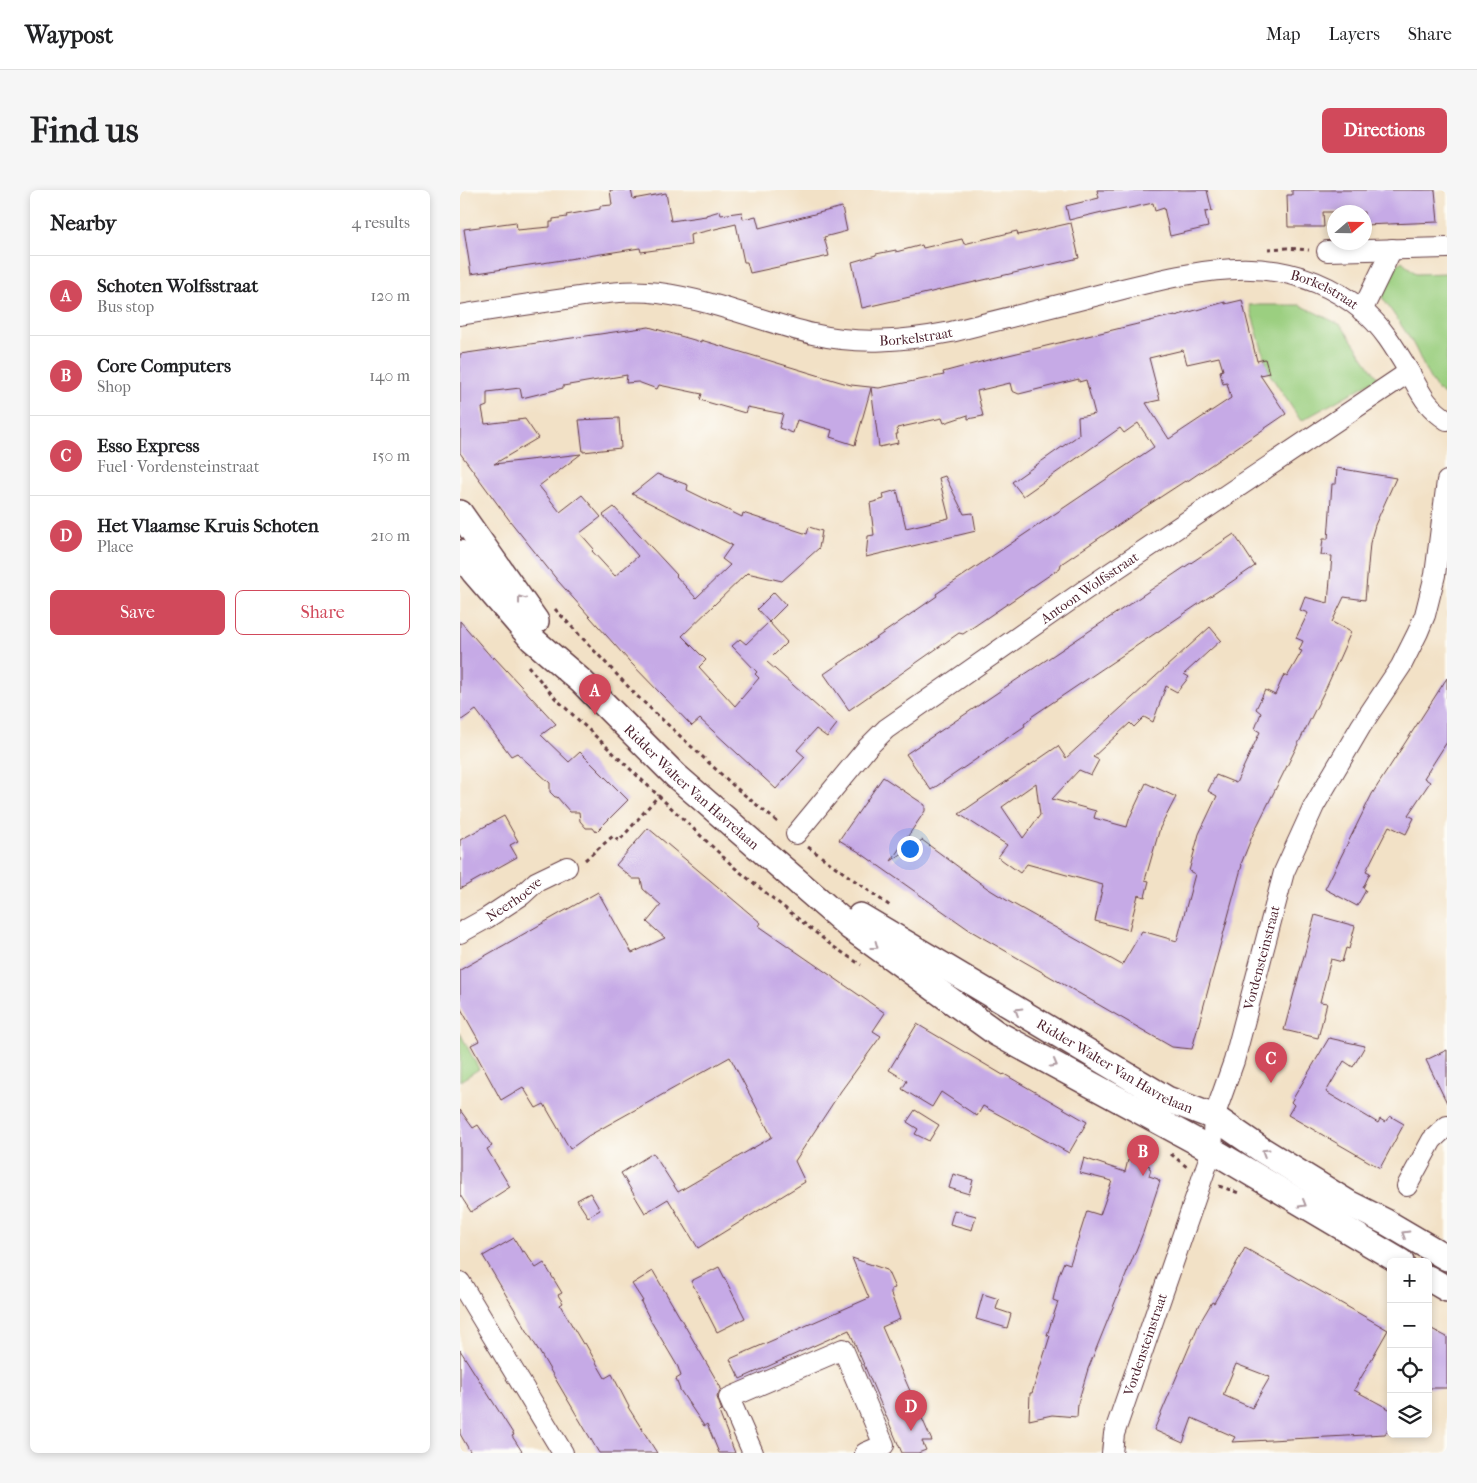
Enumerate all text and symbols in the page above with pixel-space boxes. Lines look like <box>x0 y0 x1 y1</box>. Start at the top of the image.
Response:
text: Waypost <box>25 21 113 49</box>
text: Map <box>1266 24 1300 45</box>
text: Layers <box>1328 24 1380 45</box>
text: Share <box>1408 24 1452 45</box>
button: Directions <box>1322 108 1447 153</box>
text: Find us <box>30 110 139 151</box>
north arrow <box>1327 205 1372 250</box>
text: Nearby <box>50 211 116 235</box>
text: 4 results <box>352 213 410 232</box>
street label: Borkelstraat <box>1289 266 1362 313</box>
text: Schoten Wolfsstraat <box>97 275 258 297</box>
text: A <box>61 286 71 305</box>
text: 120 m <box>371 286 410 305</box>
text: Bus stop <box>97 297 154 316</box>
street label: Borkelstraat <box>879 324 954 350</box>
text: Core Computers <box>97 355 231 377</box>
text: B <box>61 366 71 385</box>
text: 140 m <box>369 366 410 385</box>
text: Shop <box>97 377 131 396</box>
text: Esso Express <box>97 435 199 457</box>
text: C <box>61 446 71 465</box>
text: 150 m <box>372 446 410 465</box>
text: Fuel · Vordensteinstraat <box>97 457 259 476</box>
text: Het Vlaamse Kruis Schoten <box>97 515 319 537</box>
text: D <box>60 526 72 545</box>
text: 210 m <box>371 526 410 545</box>
text: Place <box>97 537 133 556</box>
street label: Antoon Wolfsstraat <box>1036 549 1142 628</box>
button: Save <box>50 590 225 635</box>
button: Share <box>235 590 410 635</box>
one-way arrow <box>518 596 526 605</box>
pin: A <box>579 674 611 715</box>
street label: Ridder Walter Van Havrelaan <box>620 721 762 853</box>
your location <box>897 836 923 862</box>
street label: Neerhoeve <box>483 873 544 925</box>
street label: Vordensteinstraat <box>1240 904 1284 1013</box>
one-way arrow <box>870 939 879 949</box>
one-way arrow <box>1014 1007 1023 1017</box>
street label: Ridder Walter Van Havrelaan <box>1033 1015 1195 1117</box>
pin: C <box>1255 1042 1287 1083</box>
one-way arrow <box>1049 1058 1058 1068</box>
pin: B <box>1127 1135 1159 1176</box>
one-way arrow <box>1261 1149 1270 1158</box>
one-way arrow <box>1297 1197 1306 1207</box>
one-way arrow <box>1402 1230 1411 1240</box>
map controls <box>1387 1258 1432 1438</box>
button: + <box>1387 1258 1432 1303</box>
street label: Vordensteinstraat <box>1120 1291 1171 1399</box>
button: − <box>1387 1303 1432 1348</box>
button: locate <box>1387 1348 1432 1393</box>
pin: D <box>895 1390 927 1431</box>
button: layers <box>1387 1393 1432 1438</box>

